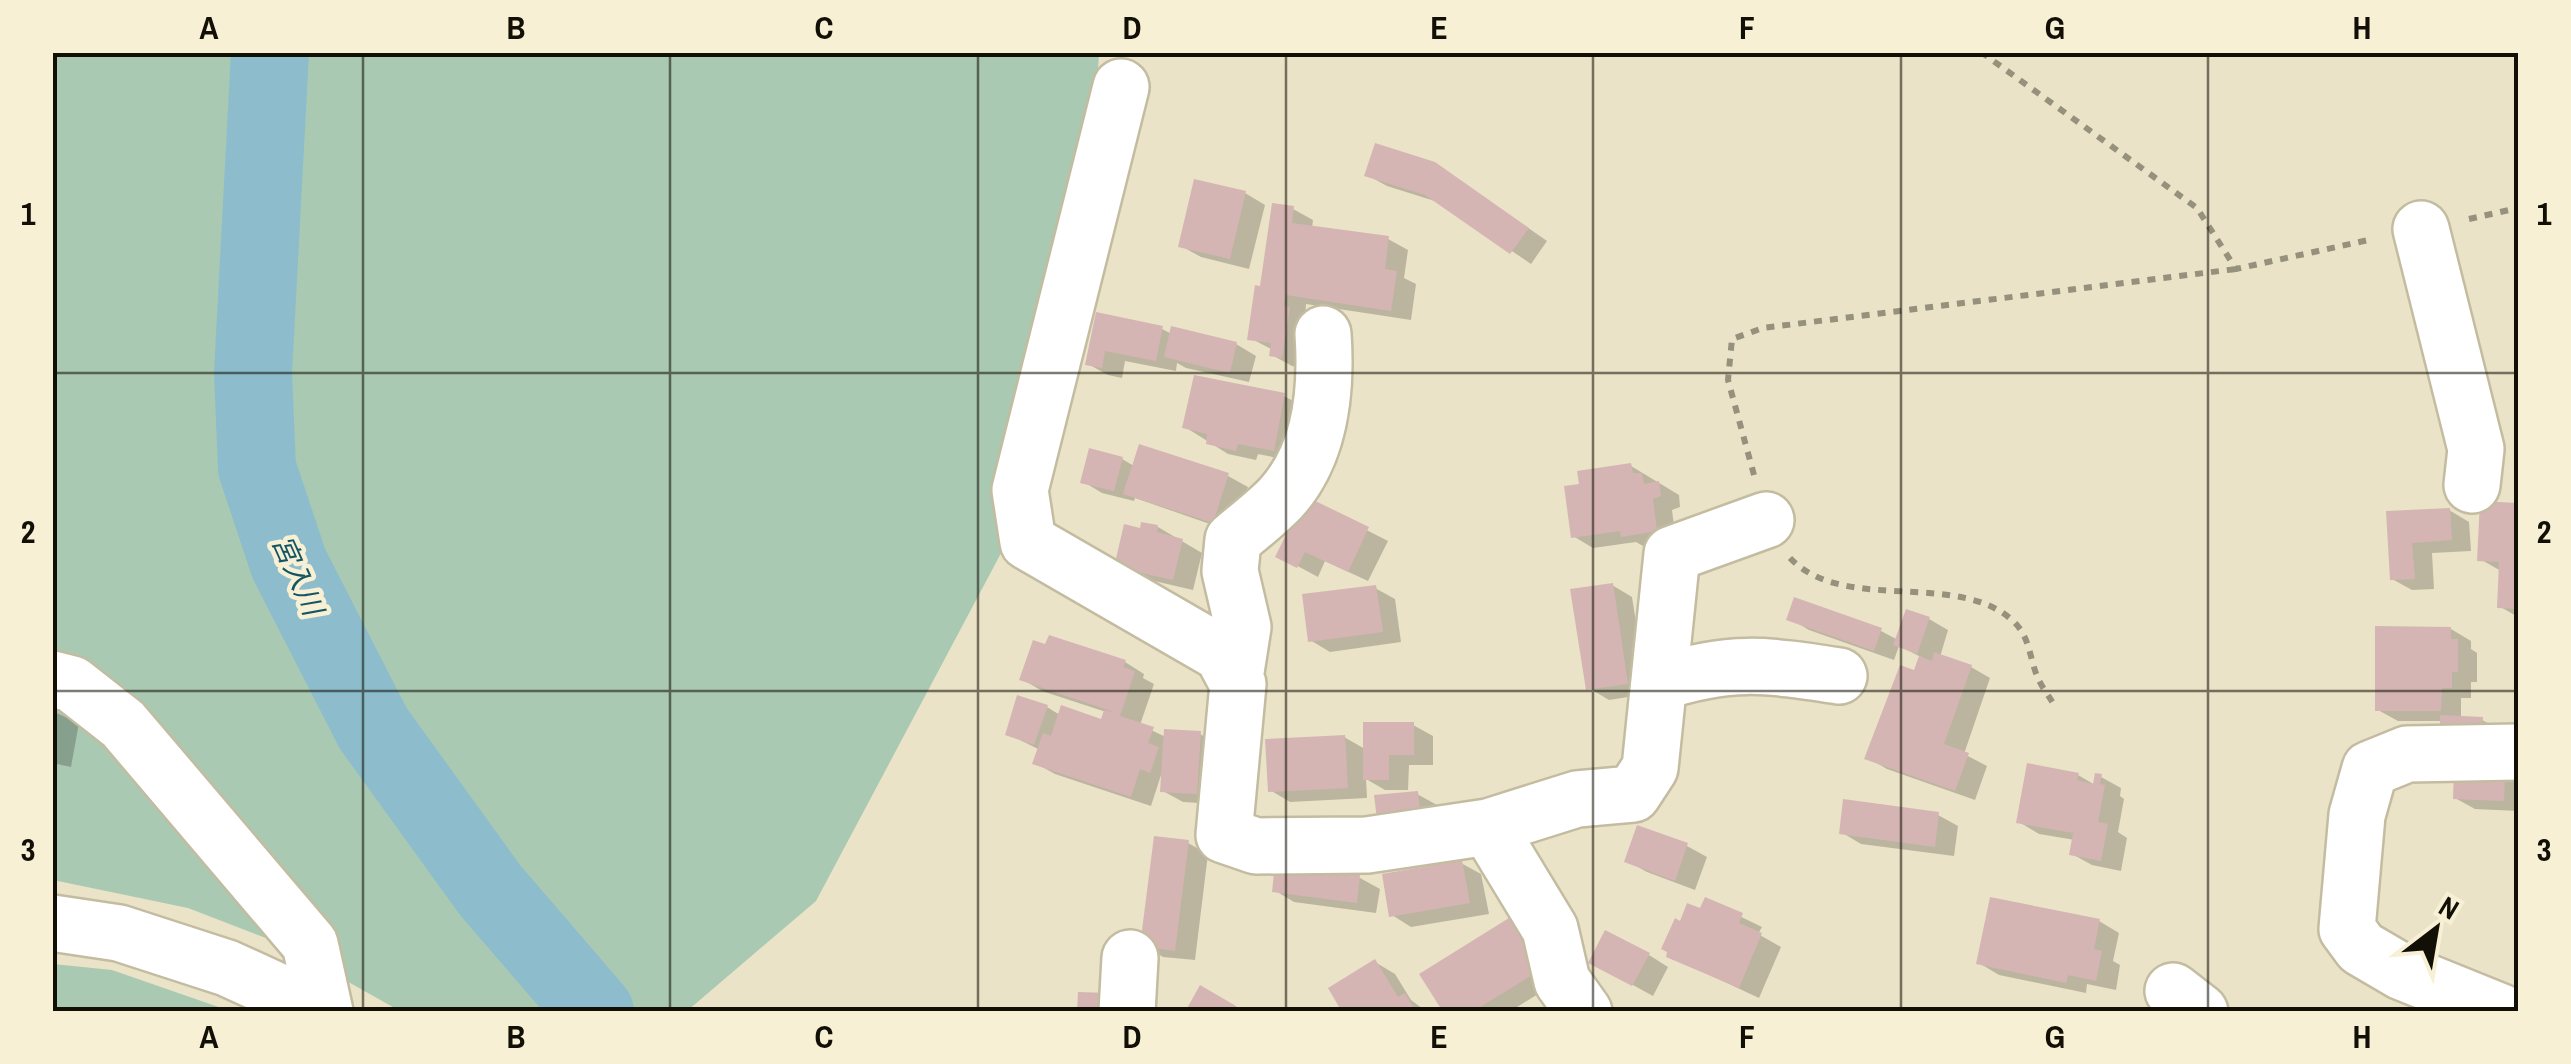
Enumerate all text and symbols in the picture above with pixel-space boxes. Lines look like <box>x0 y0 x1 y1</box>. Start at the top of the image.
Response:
text: A <box>200 6 219 49</box>
text: B <box>507 6 525 49</box>
text: C <box>815 6 833 49</box>
text: D <box>1123 6 1141 49</box>
text: E <box>1430 6 1448 49</box>
text: F <box>1739 6 1755 49</box>
text: G <box>2045 6 2065 49</box>
text: H <box>2353 6 2371 49</box>
text: 1 <box>21 192 36 235</box>
text: 1 <box>2537 192 2552 235</box>
text: 2 <box>21 510 35 553</box>
text: 2 <box>2537 510 2551 553</box>
water label: 宮入川 <box>264 529 334 624</box>
text: 3 <box>21 828 35 871</box>
text: 3 <box>2537 828 2551 871</box>
north arrow <box>2386 879 2486 979</box>
text: N <box>2432 887 2466 928</box>
text: A <box>200 1015 219 1058</box>
text: B <box>507 1015 525 1058</box>
text: C <box>815 1015 833 1058</box>
text: D <box>1123 1015 1141 1058</box>
text: E <box>1430 1015 1448 1058</box>
text: F <box>1739 1015 1755 1058</box>
text: G <box>2045 1015 2065 1058</box>
text: H <box>2353 1015 2371 1058</box>

